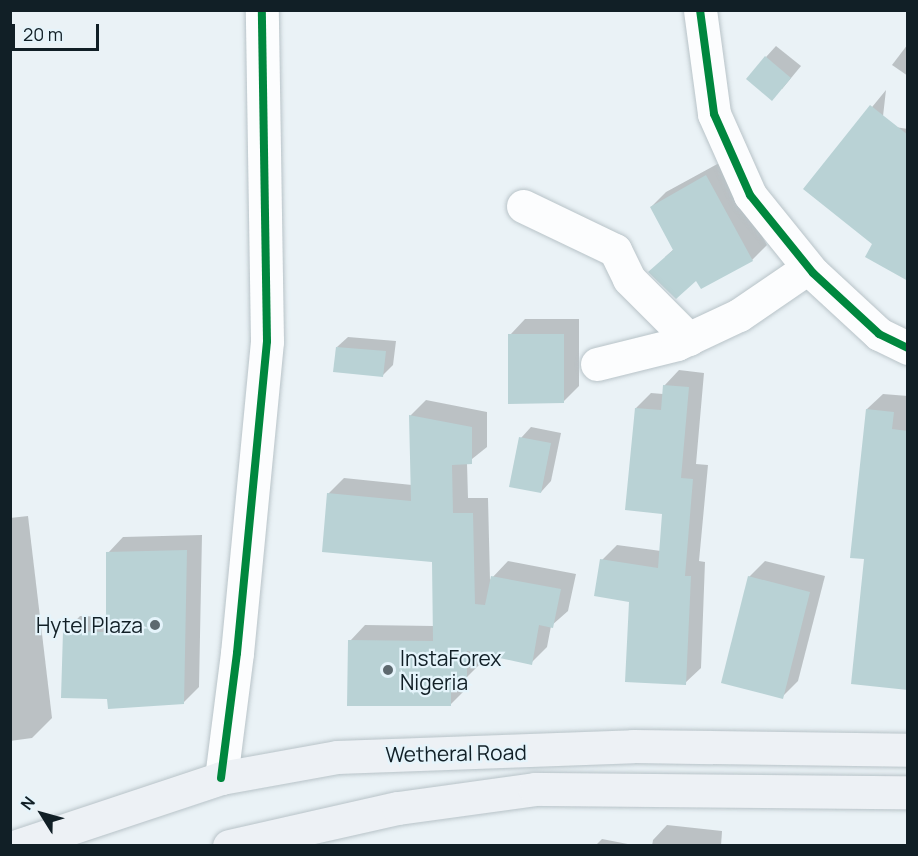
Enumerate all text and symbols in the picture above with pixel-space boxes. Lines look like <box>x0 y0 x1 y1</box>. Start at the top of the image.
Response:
scale bar <box>15 12 102 50</box>
text: 20 m <box>23 22 63 46</box>
place label: Hytel Plaza <box>36 612 143 638</box>
marker: Hytel Plaza <box>148 618 162 632</box>
place label: InstaForex Nigeria <box>400 645 501 695</box>
marker: InstaForex Nigeria <box>381 663 395 677</box>
street label: Wetheral Road <box>385 739 527 767</box>
north arrow <box>12 784 72 844</box>
text: N <box>15 792 40 814</box>

